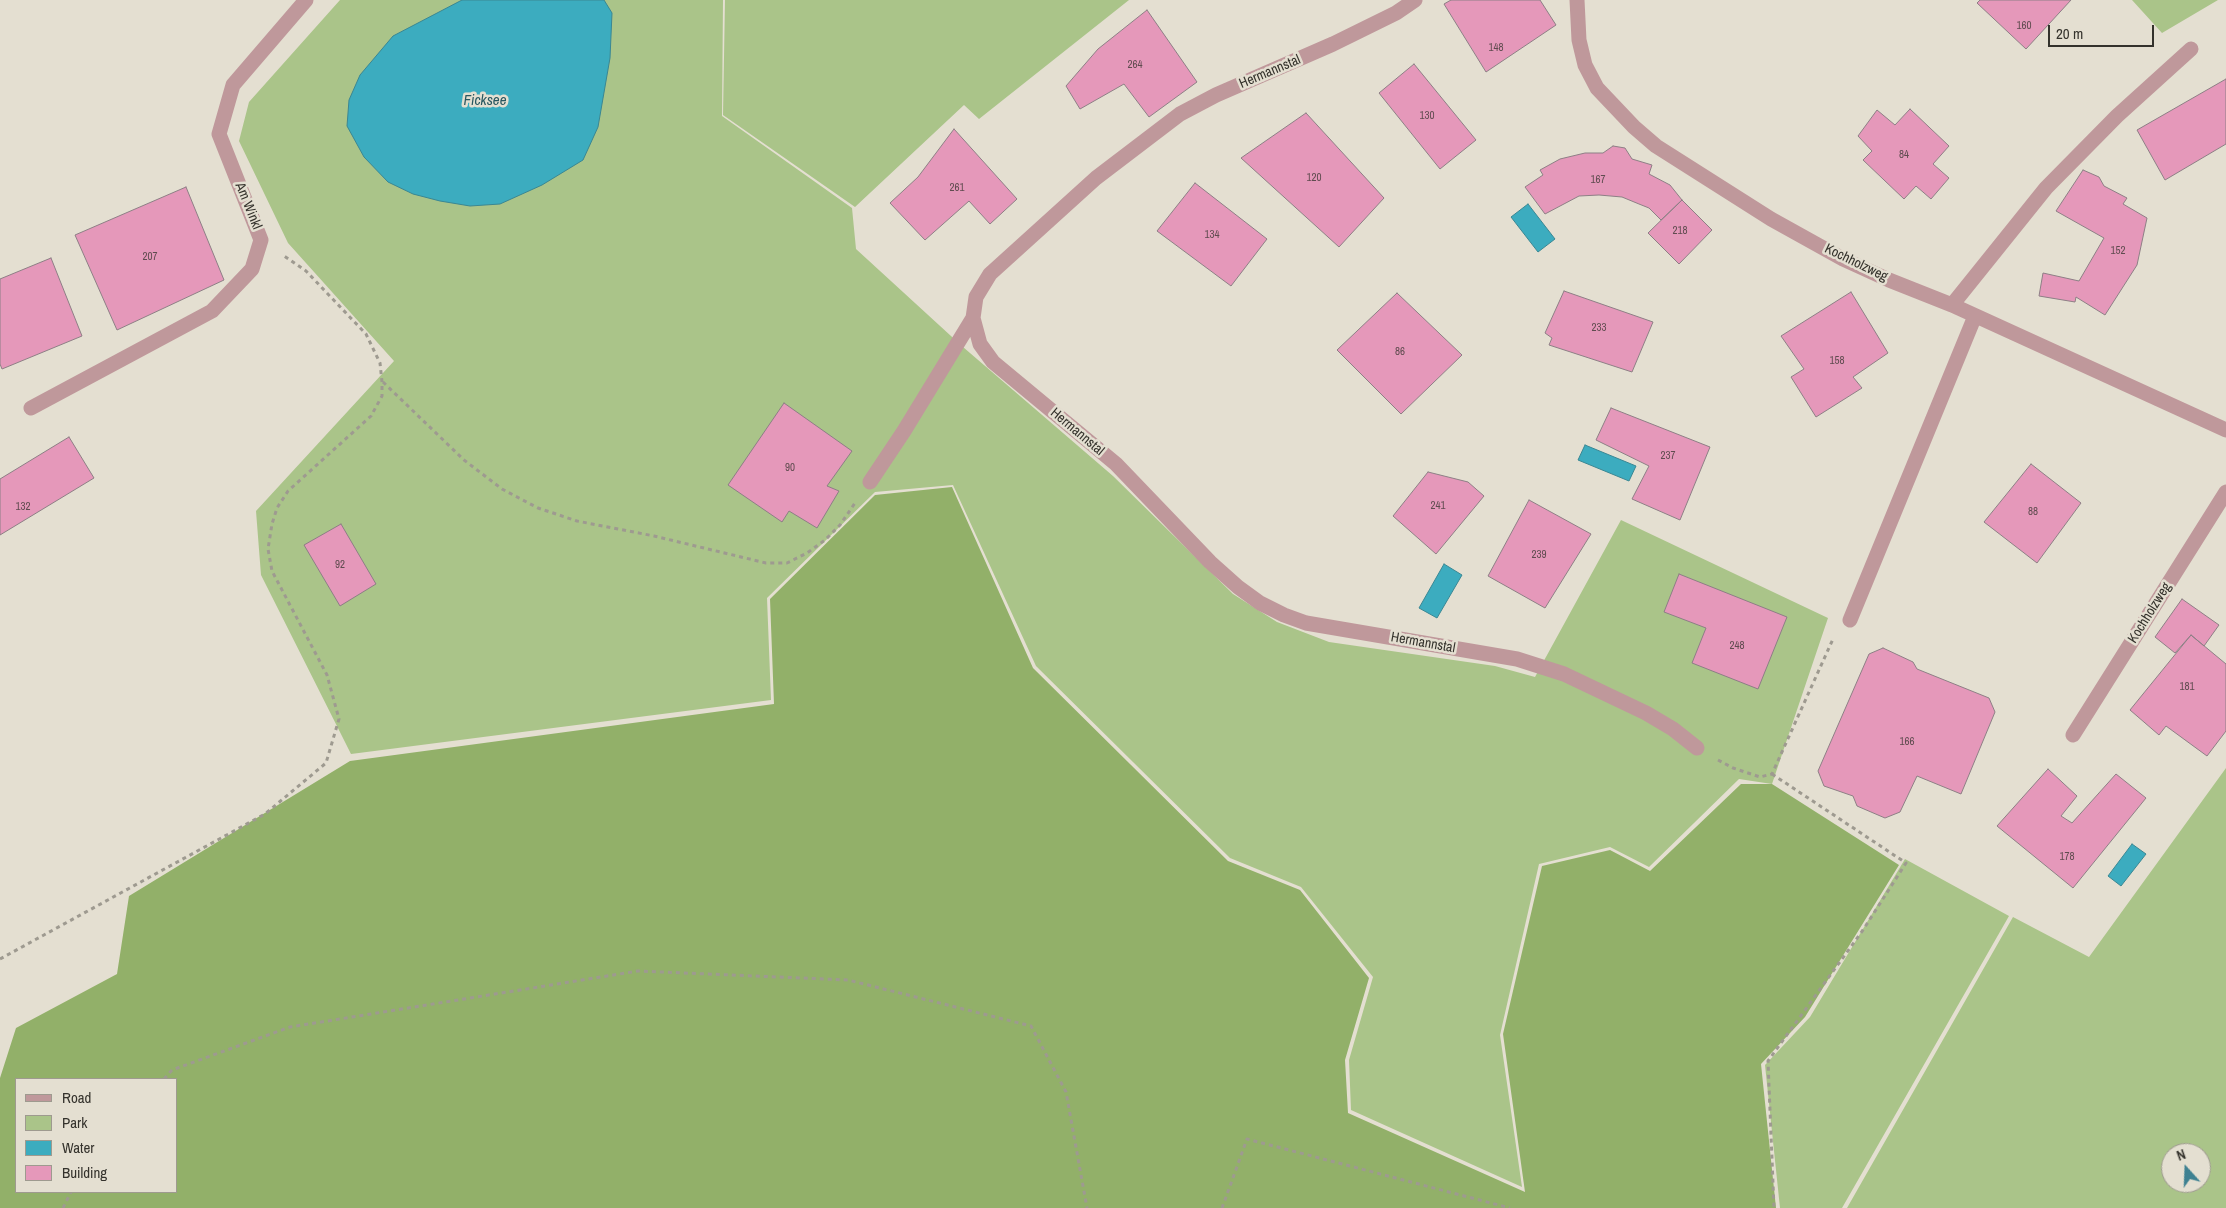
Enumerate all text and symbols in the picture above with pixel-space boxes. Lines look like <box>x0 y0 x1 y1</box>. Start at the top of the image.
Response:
scale bar <box>2051 15 2157 47</box>
house number: 160 <box>2016 19 2032 33</box>
text: 20 m <box>2056 23 2083 44</box>
house number: 148 <box>1488 41 1504 55</box>
street label: Hermannstal <box>1237 52 1303 92</box>
house number: 264 <box>1127 58 1143 72</box>
water label: Ficksee <box>463 92 507 110</box>
house number: 130 <box>1419 109 1435 123</box>
house number: 84 <box>1899 148 1909 162</box>
house number: 120 <box>1306 171 1322 185</box>
house number: 167 <box>1590 173 1606 187</box>
street label: Am Winkl <box>231 180 265 232</box>
house number: 261 <box>949 181 965 195</box>
house number: 218 <box>1672 224 1688 238</box>
house number: 134 <box>1204 228 1220 242</box>
street label: Kochholzweg <box>1822 240 1890 286</box>
house number: 152 <box>2110 244 2126 258</box>
house number: 207 <box>142 250 158 264</box>
house number: 233 <box>1591 321 1607 335</box>
house number: 86 <box>1395 345 1405 359</box>
house number: 158 <box>1829 354 1845 368</box>
street label: Hermannstal <box>1047 405 1107 459</box>
house number: 237 <box>1660 449 1676 463</box>
house number: 90 <box>785 461 795 475</box>
house number: 241 <box>1430 499 1446 513</box>
house number: 132 <box>15 500 31 514</box>
house number: 88 <box>2028 505 2038 519</box>
house number: 239 <box>1531 548 1547 562</box>
house number: 92 <box>335 558 345 572</box>
street label: Kochholzweg <box>2125 580 2175 646</box>
street label: Hermannstal <box>1389 629 1457 657</box>
house number: 248 <box>1729 639 1745 653</box>
house number: 181 <box>2179 680 2195 694</box>
house number: 166 <box>1899 735 1915 749</box>
house number: 178 <box>2059 850 2075 864</box>
legend <box>15 1078 178 1193</box>
text: Road <box>62 1087 91 1108</box>
text: Park <box>62 1112 87 1133</box>
text: Water <box>62 1137 94 1158</box>
north arrow <box>2161 1143 2211 1193</box>
text: N <box>2174 1145 2188 1165</box>
text: Building <box>62 1162 107 1183</box>

